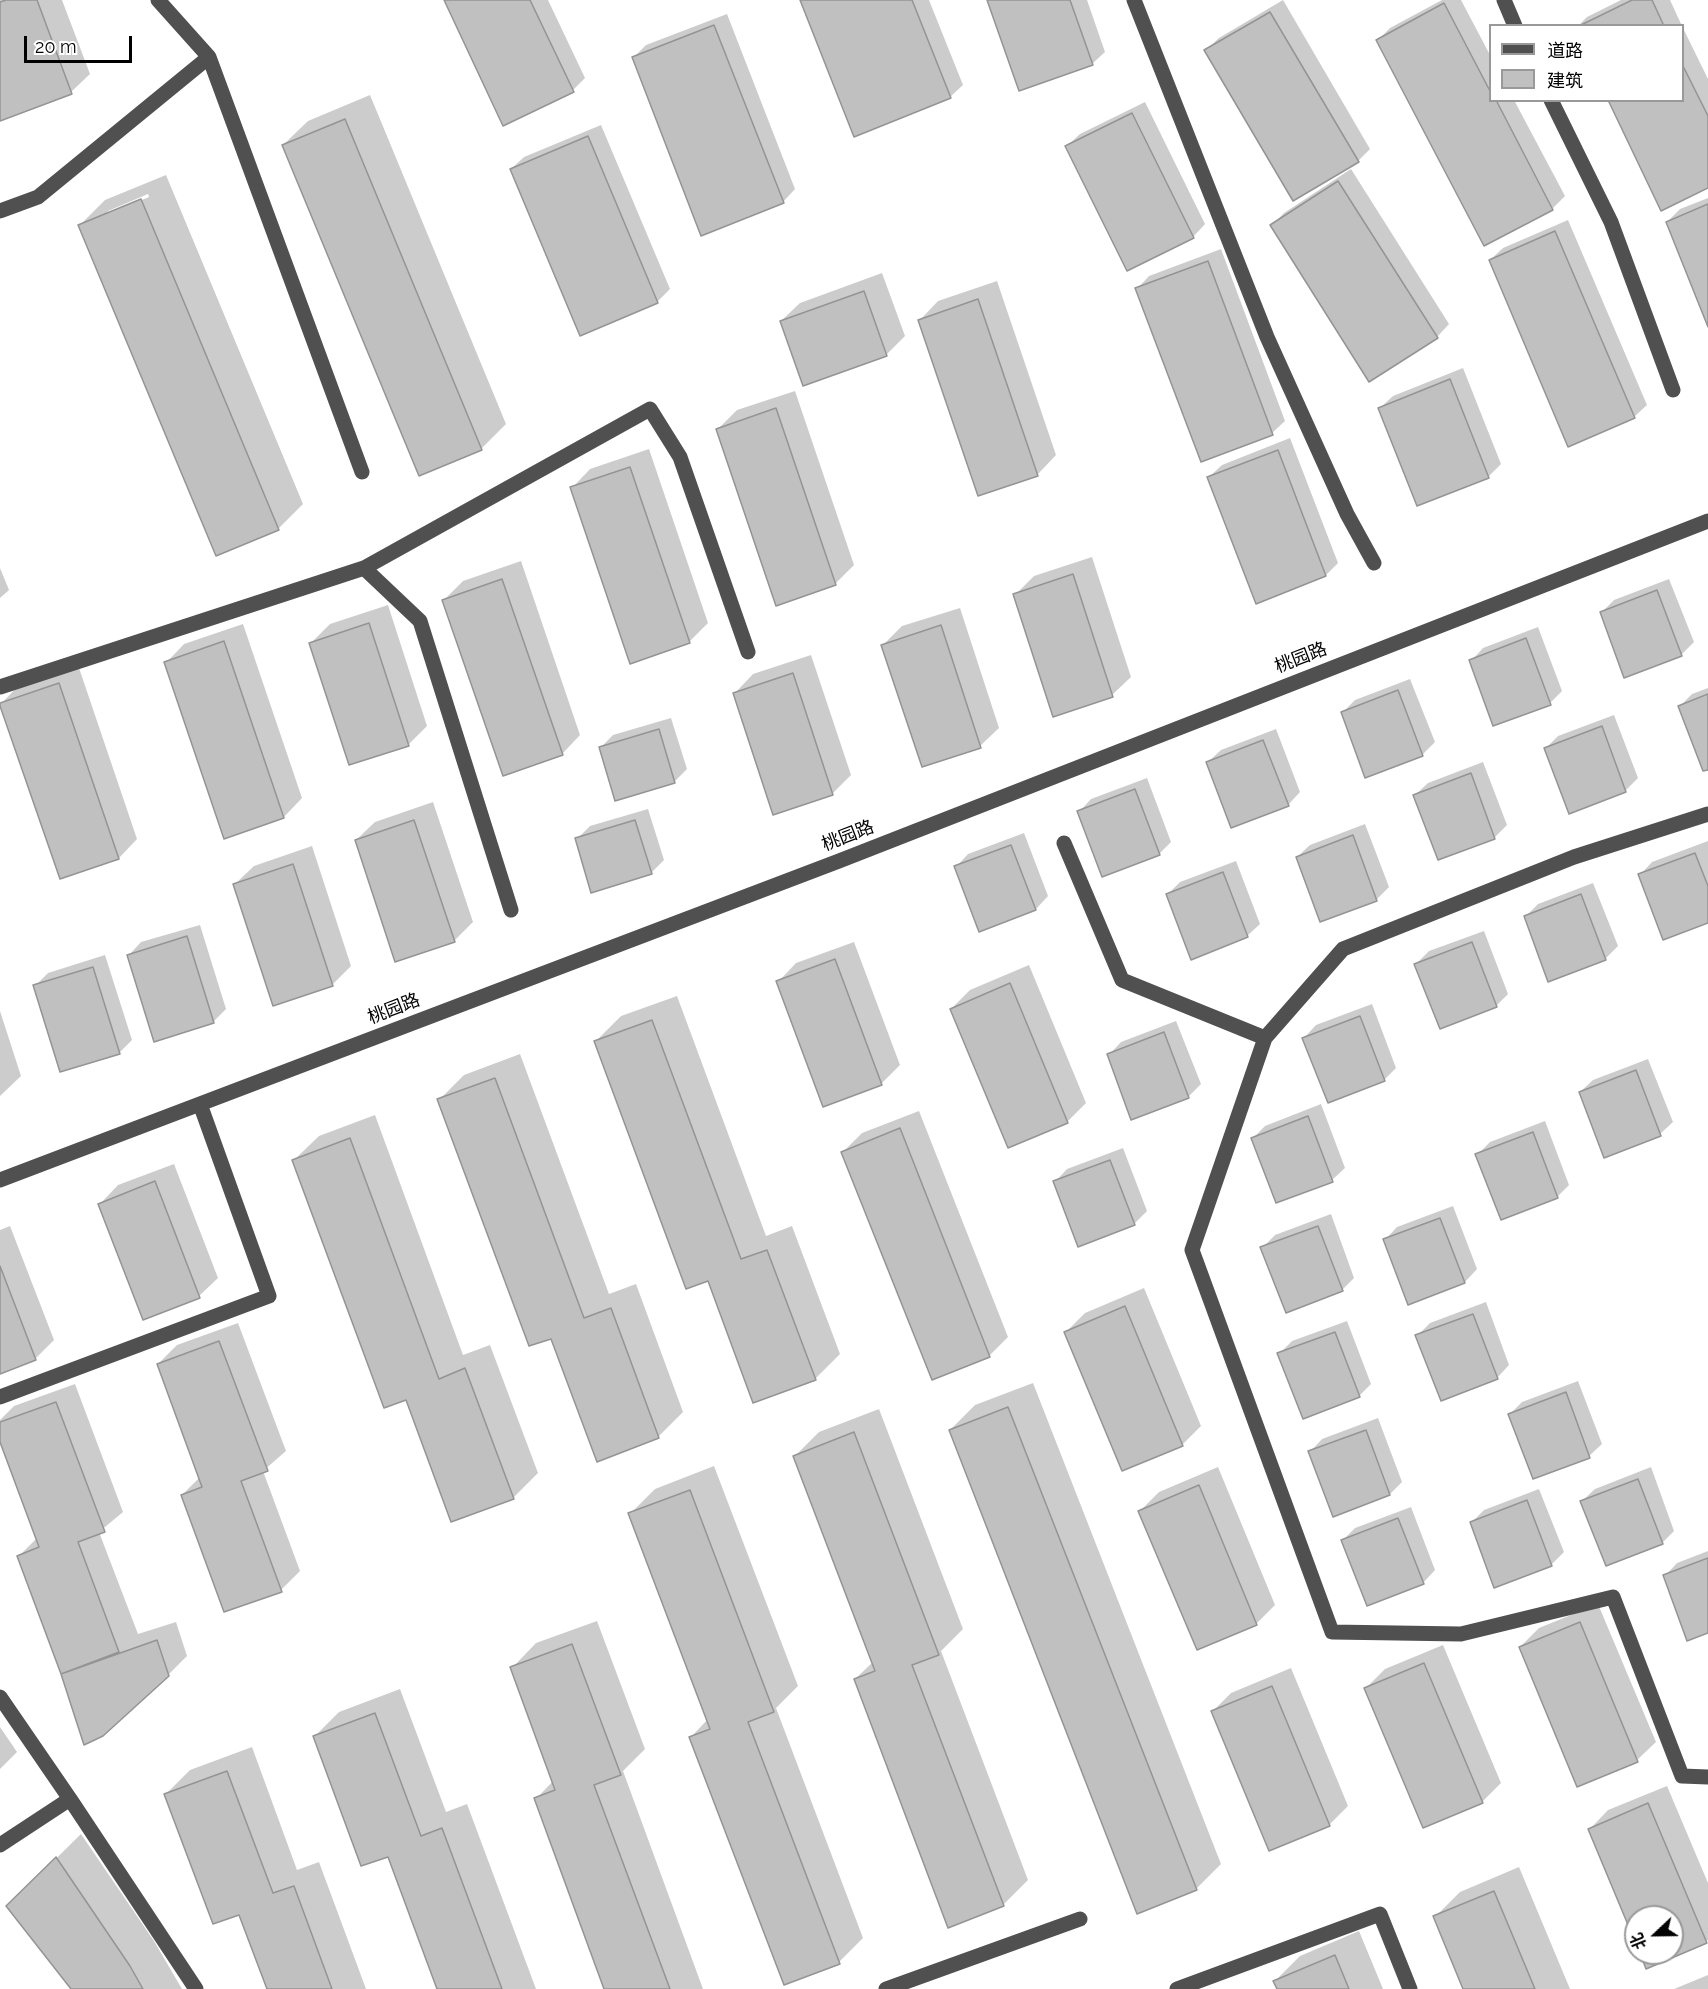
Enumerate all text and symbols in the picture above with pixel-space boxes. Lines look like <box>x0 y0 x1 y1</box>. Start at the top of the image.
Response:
scale bar <box>27 24 135 62</box>
legend <box>1489 24 1684 102</box>
text: 20 m <box>35 36 77 57</box>
text: 道路 <box>1547 40 1583 61</box>
text: 建筑 <box>1547 70 1583 91</box>
street label: 桃园路 <box>1272 638 1330 678</box>
street label: 桃园路 <box>819 816 877 856</box>
street label: 桃园路 <box>365 989 423 1029</box>
north arrow <box>1624 1905 1684 1965</box>
text: 北 <box>1627 1930 1651 1952</box>

